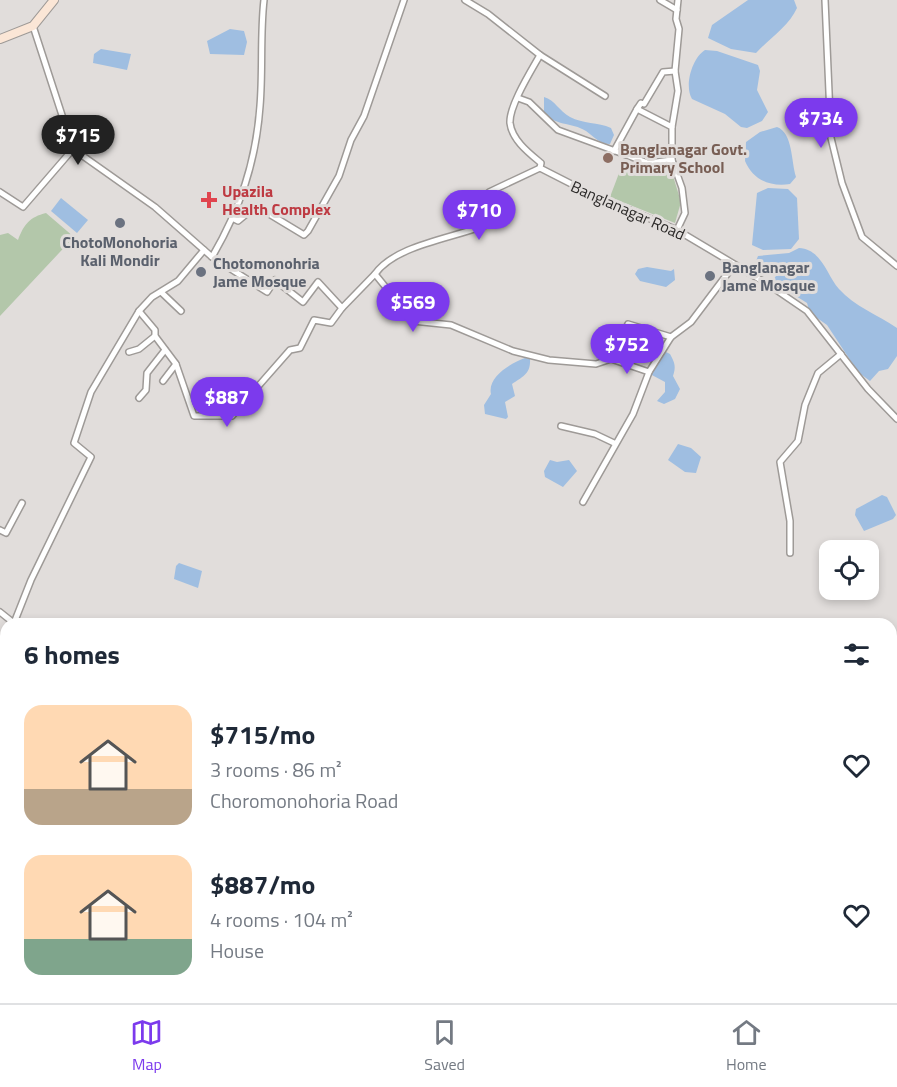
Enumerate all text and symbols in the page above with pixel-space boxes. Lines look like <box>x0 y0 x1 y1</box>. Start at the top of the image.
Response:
pin: $734 <box>785 98 857 149</box>
text: $734 <box>799 102 843 133</box>
pin: $715 <box>42 115 114 166</box>
text: $715 <box>56 119 100 150</box>
place label: Banglanagar Govt. Primary School <box>620 137 747 179</box>
marker: Banglanagar Govt. Primary School <box>601 151 615 165</box>
street label: Banglanagar Road <box>567 174 689 246</box>
place label: Upazila Health Complex <box>222 179 331 221</box>
pin: $710 <box>443 190 515 241</box>
marker: Upazila Health Complex <box>200 191 218 209</box>
text: $710 <box>457 194 501 225</box>
marker: ChotoMonohoria Kali Mondir <box>113 216 127 230</box>
place label: ChotoMonohoria Kali Mondir <box>62 230 178 272</box>
place label: Chotomonohria Jame Mosque <box>213 251 320 293</box>
place label: Banglanagar Jame Mosque <box>722 255 816 297</box>
marker: Chotomonohria Jame Mosque <box>194 265 208 279</box>
marker: Banglanagar Jame Mosque <box>703 269 717 283</box>
pin: $569 <box>377 282 449 333</box>
text: $569 <box>391 286 435 317</box>
pin: $752 <box>591 324 663 375</box>
text: $752 <box>605 328 649 359</box>
pin: $887 <box>191 377 263 428</box>
text: $887 <box>205 381 249 412</box>
map controls <box>819 540 879 600</box>
button: locate <box>819 540 879 600</box>
text: 6 homes <box>24 635 120 674</box>
icon: filters <box>840 638 873 671</box>
text: $715/mo <box>210 715 315 754</box>
icon: home <box>72 729 144 801</box>
icon: heart <box>840 749 873 782</box>
text: 3 rooms · 86 m² <box>210 754 342 785</box>
text: Choromonohoria Road <box>210 785 398 816</box>
text: $887/mo <box>210 865 315 904</box>
icon: home <box>72 879 144 951</box>
icon: heart <box>840 899 873 932</box>
text: 4 rooms · 104 m² <box>210 904 353 935</box>
text: House <box>210 935 264 966</box>
tab: Map <box>130 1016 163 1076</box>
tab: Saved <box>424 1016 465 1076</box>
tab: Home <box>726 1016 767 1076</box>

